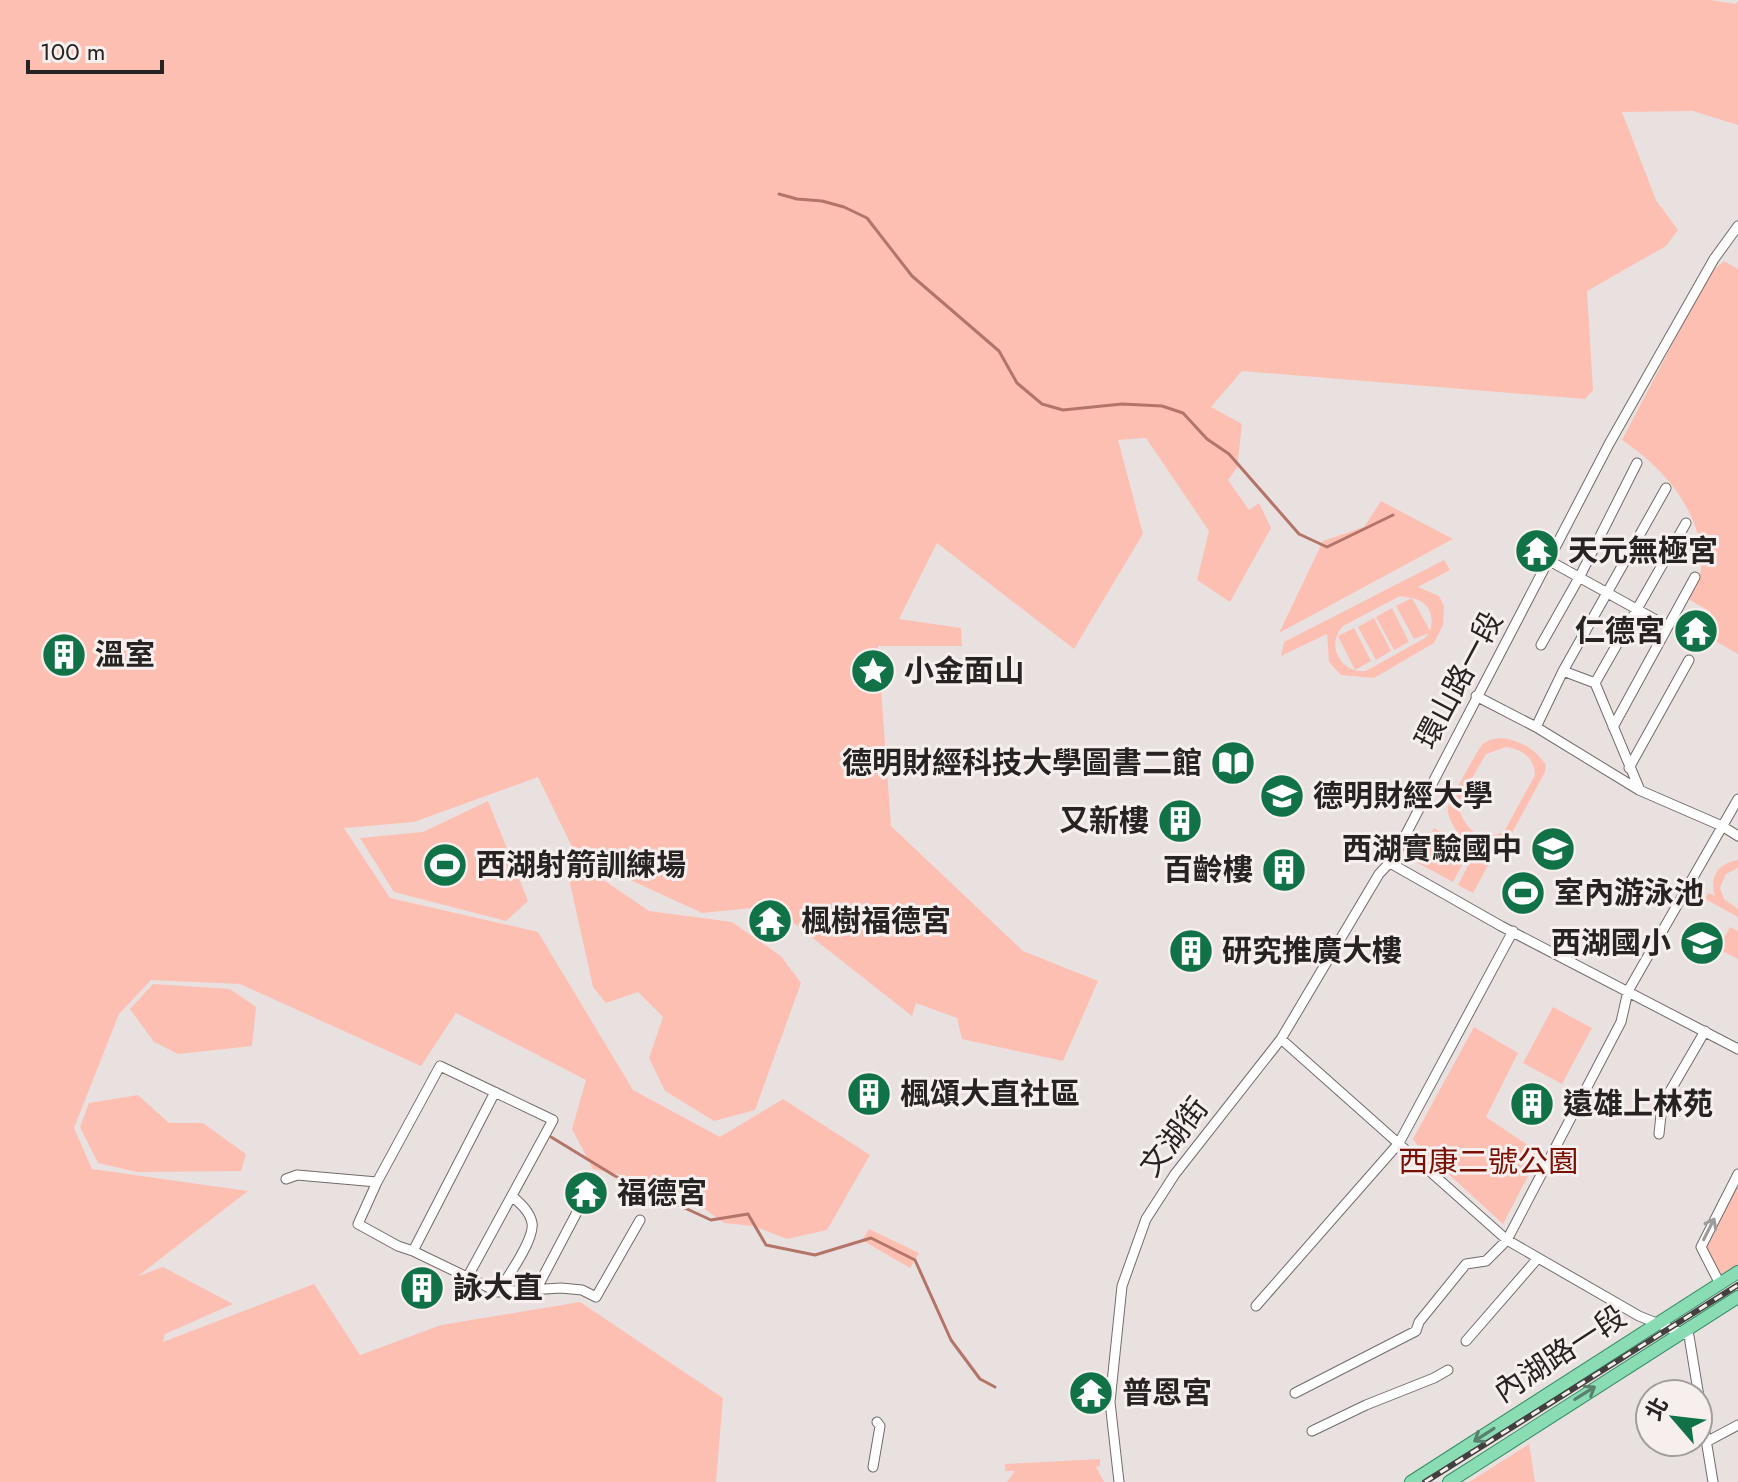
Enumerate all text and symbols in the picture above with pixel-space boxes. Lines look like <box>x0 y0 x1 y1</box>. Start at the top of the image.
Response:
scale bar <box>28 24 162 74</box>
text: 100 m <box>40 34 106 69</box>
temple icon: 天元無極宮 <box>1513 527 1561 575</box>
place label: 天元無極宮 <box>1568 529 1718 572</box>
street label: 環山路一段 <box>1404 603 1513 756</box>
temple icon: 仁德宮 <box>1672 607 1720 655</box>
place label: 仁德宮 <box>1575 609 1665 652</box>
building icon: 溫室 <box>40 631 88 679</box>
place label: 溫室 <box>95 633 155 676</box>
place icon: 小金面山 <box>849 647 897 695</box>
place label: 小金面山 <box>904 649 1024 692</box>
library icon: 德明財經科技大學圖書二館 <box>1209 739 1257 787</box>
place label: 德明財經科技大學圖書二館 <box>842 741 1202 784</box>
school or university icon: 德明財經大學 <box>1258 772 1306 820</box>
place label: 德明財經大學 <box>1313 774 1493 817</box>
building icon: 又新樓 <box>1156 797 1204 845</box>
place label: 又新樓 <box>1059 799 1149 842</box>
school or university icon: 西湖實驗國中 <box>1529 825 1577 873</box>
place label: 西湖實驗國中 <box>1342 827 1522 870</box>
sports icon: 西湖射箭訓練場 <box>421 841 469 889</box>
place label: 西湖射箭訓練場 <box>476 843 686 886</box>
building icon: 百齡樓 <box>1260 846 1308 894</box>
place label: 百齡樓 <box>1163 848 1253 891</box>
sports icon: 室內游泳池 <box>1499 869 1547 917</box>
place label: 室內游泳池 <box>1554 871 1704 914</box>
temple icon: 楓樹福德宮 <box>746 897 794 945</box>
place label: 楓樹福德宮 <box>801 899 951 942</box>
school or university icon: 西湖國小 <box>1678 919 1726 967</box>
place label: 西湖國小 <box>1551 921 1671 964</box>
building icon: 研究推廣大樓 <box>1167 927 1215 975</box>
place label: 研究推廣大樓 <box>1222 929 1402 972</box>
building icon: 楓頌大直社區 <box>845 1070 893 1118</box>
place label: 楓頌大直社區 <box>900 1072 1080 1115</box>
building icon: 遠雄上林苑 <box>1508 1080 1556 1128</box>
place label: 遠雄上林苑 <box>1563 1082 1713 1125</box>
street label: 文湖街 <box>1129 1088 1218 1185</box>
park label: 西康二號公園 <box>1398 1140 1578 1183</box>
temple icon: 福德宮 <box>562 1169 610 1217</box>
place label: 福德宮 <box>617 1171 707 1214</box>
one-way arrow <box>1702 1217 1717 1241</box>
building icon: 詠大直 <box>398 1264 446 1312</box>
place label: 詠大直 <box>453 1266 543 1309</box>
street label: 內湖路一段 <box>1485 1295 1634 1412</box>
temple icon: 普恩宮 <box>1067 1369 1115 1417</box>
place label: 普恩宮 <box>1122 1371 1212 1414</box>
north arrow <box>1634 1378 1714 1458</box>
one-way arrow <box>1573 1385 1595 1402</box>
text: 北 <box>1637 1391 1676 1426</box>
one-way arrow <box>1473 1426 1495 1443</box>

